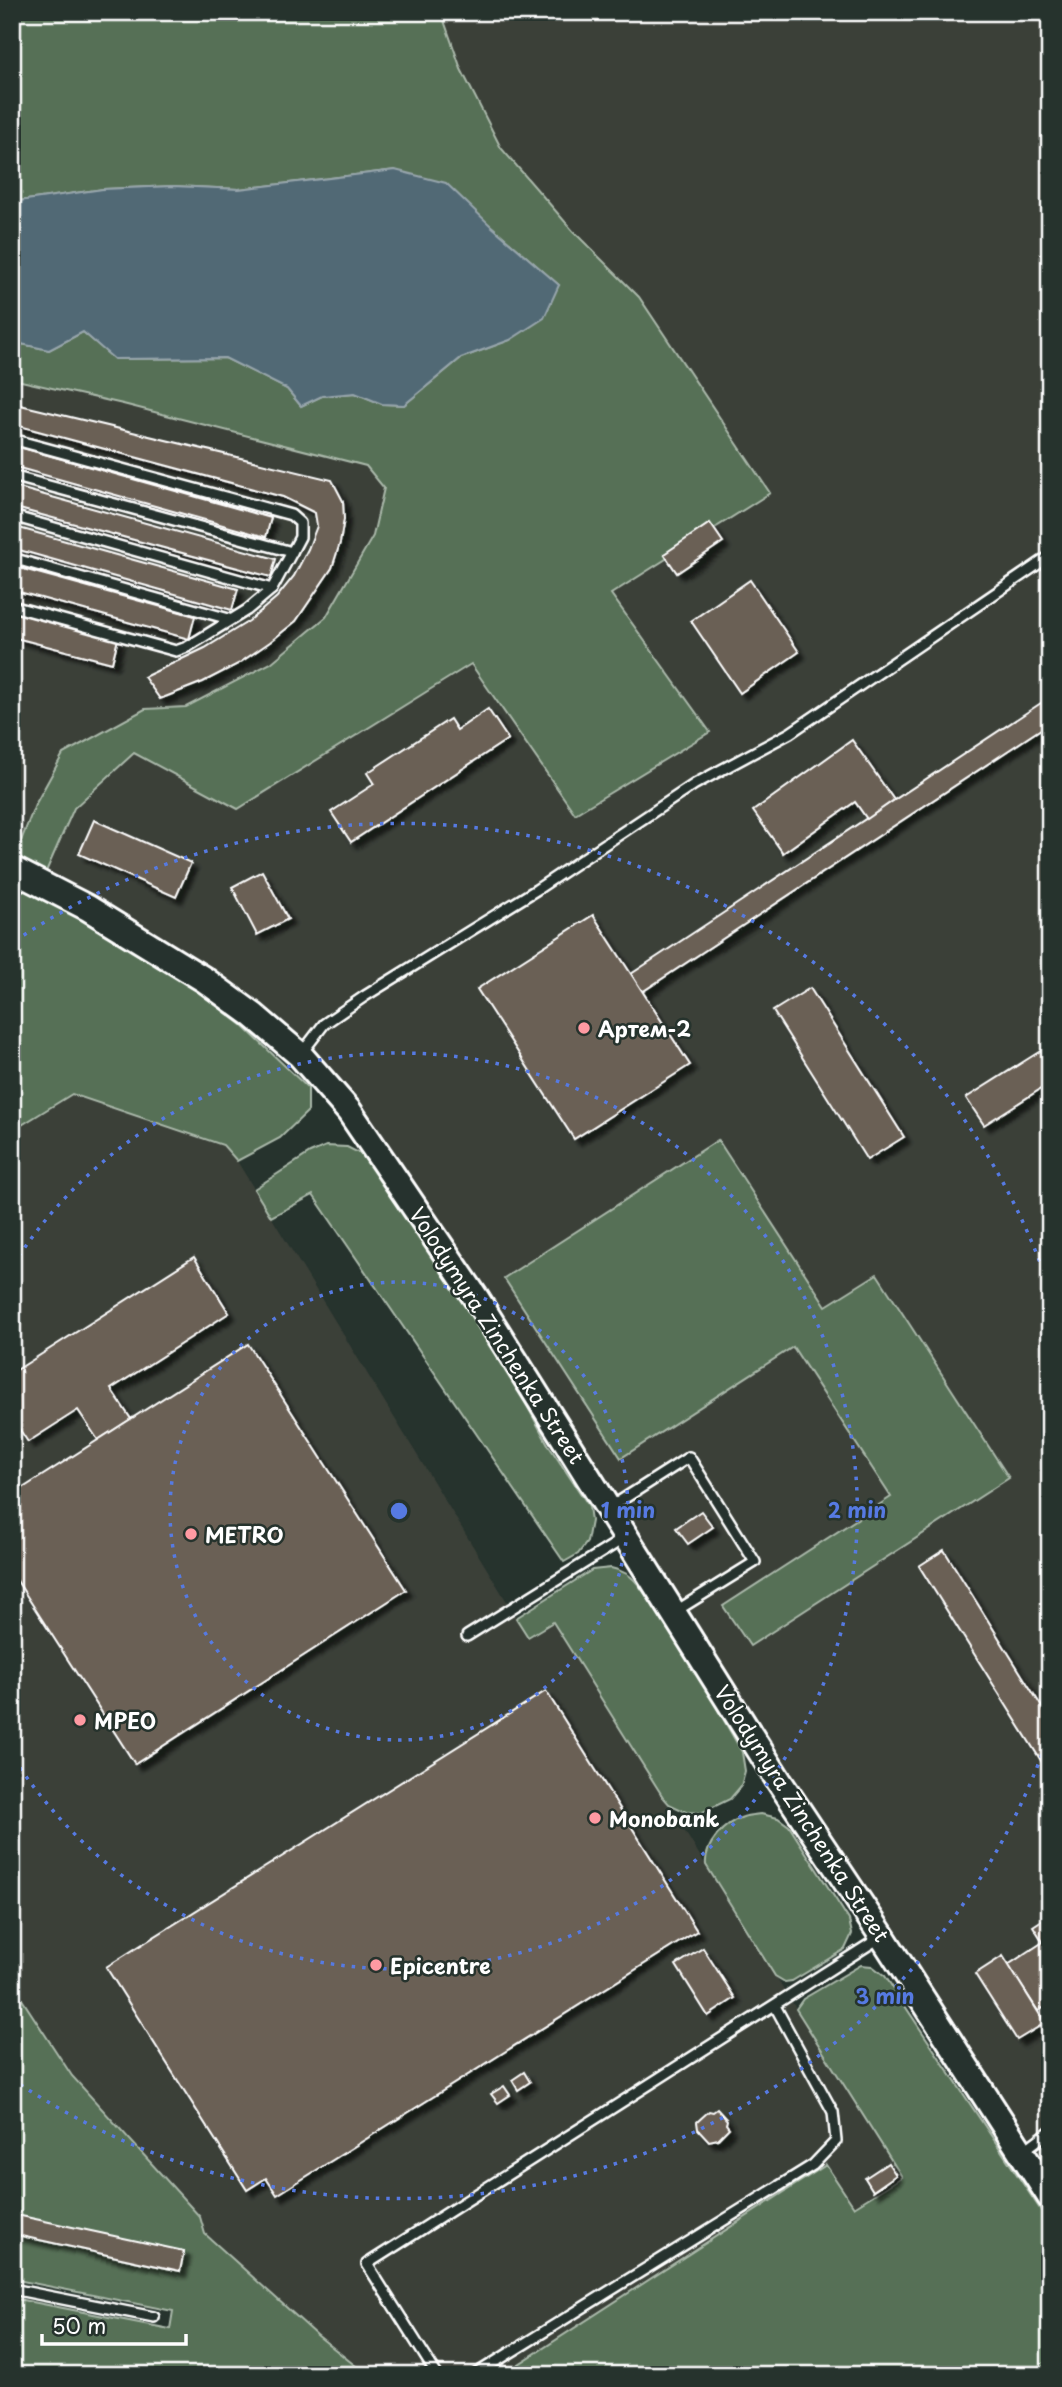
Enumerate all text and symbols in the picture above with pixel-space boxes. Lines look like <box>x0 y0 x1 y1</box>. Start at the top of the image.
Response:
place label: Артем-2 <box>598 1012 691 1044</box>
marker: Артем-2 <box>576 1020 592 1036</box>
street label: Volodymyra Zinchenka Street <box>403 1200 593 1470</box>
text: 1 min <box>601 1493 655 1525</box>
text: 2 min <box>828 1493 886 1525</box>
centre of rings <box>387 1499 411 1523</box>
place label: METRO <box>205 1518 284 1550</box>
marker: METRO <box>183 1526 199 1542</box>
street label: Volodymyra Zinchenka Street <box>708 1678 898 1948</box>
place label: МРЕО <box>94 1704 156 1736</box>
marker: МРЕО <box>72 1712 88 1728</box>
place label: Monobank <box>609 1802 719 1834</box>
marker: Monobank <box>587 1810 603 1826</box>
place label: Epicentre <box>390 1949 491 1981</box>
marker: Epicentre <box>368 1957 384 1973</box>
text: 3 min <box>855 1979 915 2011</box>
scale bar <box>42 2303 186 2347</box>
text: 50 m <box>52 2309 106 2341</box>

